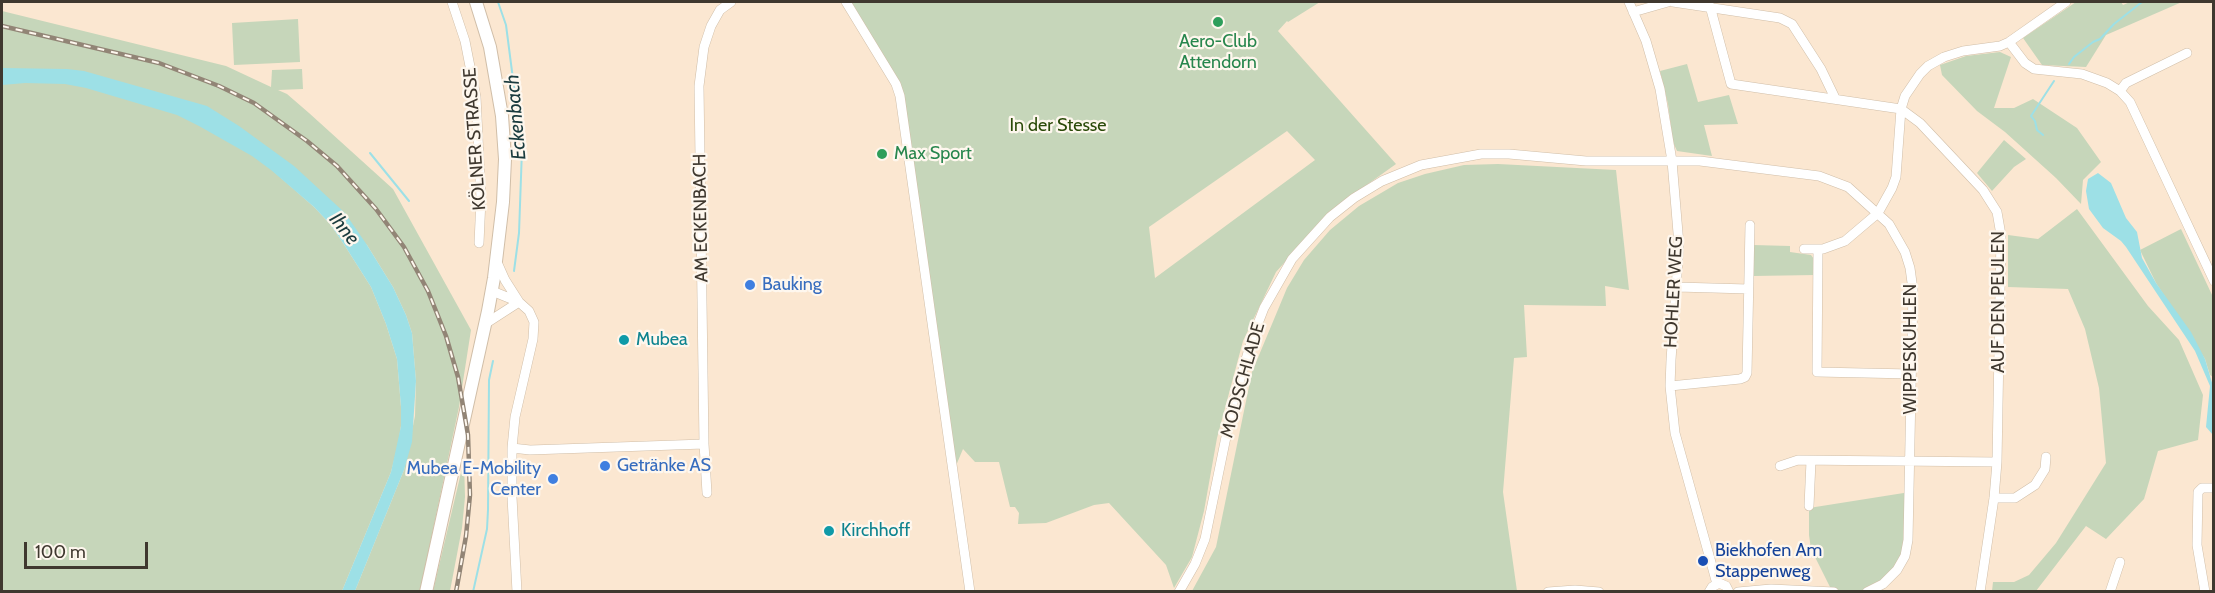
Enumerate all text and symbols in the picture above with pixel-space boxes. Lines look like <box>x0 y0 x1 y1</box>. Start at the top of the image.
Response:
marker: Aero-Club Attendorn <box>1211 15 1225 29</box>
place label: Aero-Club Attendorn <box>1179 31 1257 74</box>
street label: KÖLNER STRASSE <box>459 67 491 211</box>
water label: Eckenbach <box>500 73 532 161</box>
park label: In der Stesse <box>1009 115 1107 137</box>
place label: Max Sport <box>894 143 972 165</box>
marker: Max Sport <box>875 147 889 161</box>
street label: AM ECKENBACH <box>689 153 713 283</box>
water label: Ihne <box>324 208 364 250</box>
street label: AUF DEN PEULEN <box>1988 231 2010 373</box>
street label: HOHLER WEG <box>1660 235 1688 349</box>
place label: Bauking <box>762 274 822 296</box>
marker: Bauking <box>743 278 757 292</box>
street label: WIPPESKUHLEN <box>1900 284 1922 414</box>
street label: MODSCHLADE <box>1216 320 1270 440</box>
place label: Mubea <box>636 329 688 351</box>
marker: Mubea <box>617 333 631 347</box>
place label: Getränke AS <box>617 455 711 477</box>
place label: Mubea E-Mobility Center <box>407 458 541 500</box>
marker: Getränke AS <box>598 459 612 473</box>
marker: Mubea E-Mobility Center <box>546 472 560 486</box>
place label: Kirchhoff <box>841 520 910 542</box>
marker: Kirchhoff <box>822 524 836 538</box>
scale bar <box>27 530 152 568</box>
place label: Biekhofen Am Stappenweg <box>1715 540 1822 582</box>
text: 100 m <box>35 541 86 563</box>
marker: Biekhofen Am Stappenweg <box>1696 554 1710 568</box>

